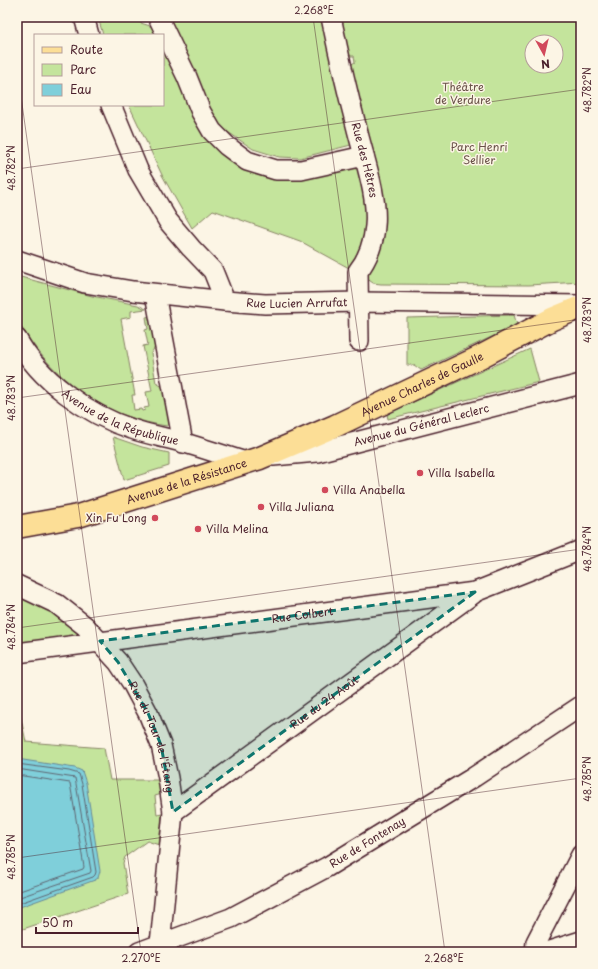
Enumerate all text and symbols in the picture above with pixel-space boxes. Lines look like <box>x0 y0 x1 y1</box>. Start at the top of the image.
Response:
text: 2.268°E <box>294 2 334 17</box>
legend <box>34 34 164 106</box>
north arrow <box>524 34 564 74</box>
text: Route <box>70 40 103 58</box>
text: N <box>540 55 551 73</box>
text: Parc <box>70 60 96 78</box>
text: 48.782°N <box>579 67 594 113</box>
park label: Théâtre de Verdure <box>435 78 491 108</box>
text: Eau <box>70 80 92 98</box>
street label: Rue des Hêtres <box>348 121 383 199</box>
park label: Parc Henri Sellier <box>451 138 507 168</box>
text: 48.782°N <box>3 145 18 191</box>
street label: Rue Lucien Arrufat <box>246 293 348 312</box>
text: 48.783°N <box>579 297 594 343</box>
street label: Avenue Charles de Gaulle <box>358 348 487 421</box>
text: 48.783°N <box>3 375 18 421</box>
street label: Avenue de la République <box>58 385 181 449</box>
street label: Avenue du Général Leclerc <box>352 399 491 450</box>
street label: Avenue de la Résistance <box>124 454 249 508</box>
place label: Villa Isabella <box>428 464 495 481</box>
marker: Villa Isabella <box>415 468 425 478</box>
place label: Villa Anabella <box>333 481 405 498</box>
marker: Villa Anabella <box>320 485 330 495</box>
place label: Villa Juliana <box>269 498 334 515</box>
marker: Villa Juliana <box>256 502 266 512</box>
place label: Xin Fu Long <box>86 509 147 526</box>
marker: Xin Fu Long <box>150 513 160 523</box>
place label: Villa Melina <box>206 520 268 537</box>
marker: Villa Melina <box>193 524 203 534</box>
text: 48.784°N <box>579 526 594 572</box>
street label: Rue Colbert <box>270 602 335 627</box>
text: 48.784°N <box>3 604 18 650</box>
street label: Rue du 24 Août <box>286 671 362 732</box>
street label: Rue du Tour de l'Étang <box>124 678 179 794</box>
text: 48.785°N <box>579 756 594 802</box>
street label: Rue de Fontenay <box>326 812 408 872</box>
text: 48.785°N <box>3 834 18 880</box>
scale bar <box>36 909 138 935</box>
text: 50 m <box>42 913 73 931</box>
text: 2.270°E <box>121 950 161 965</box>
text: 2.268°E <box>424 950 464 965</box>

